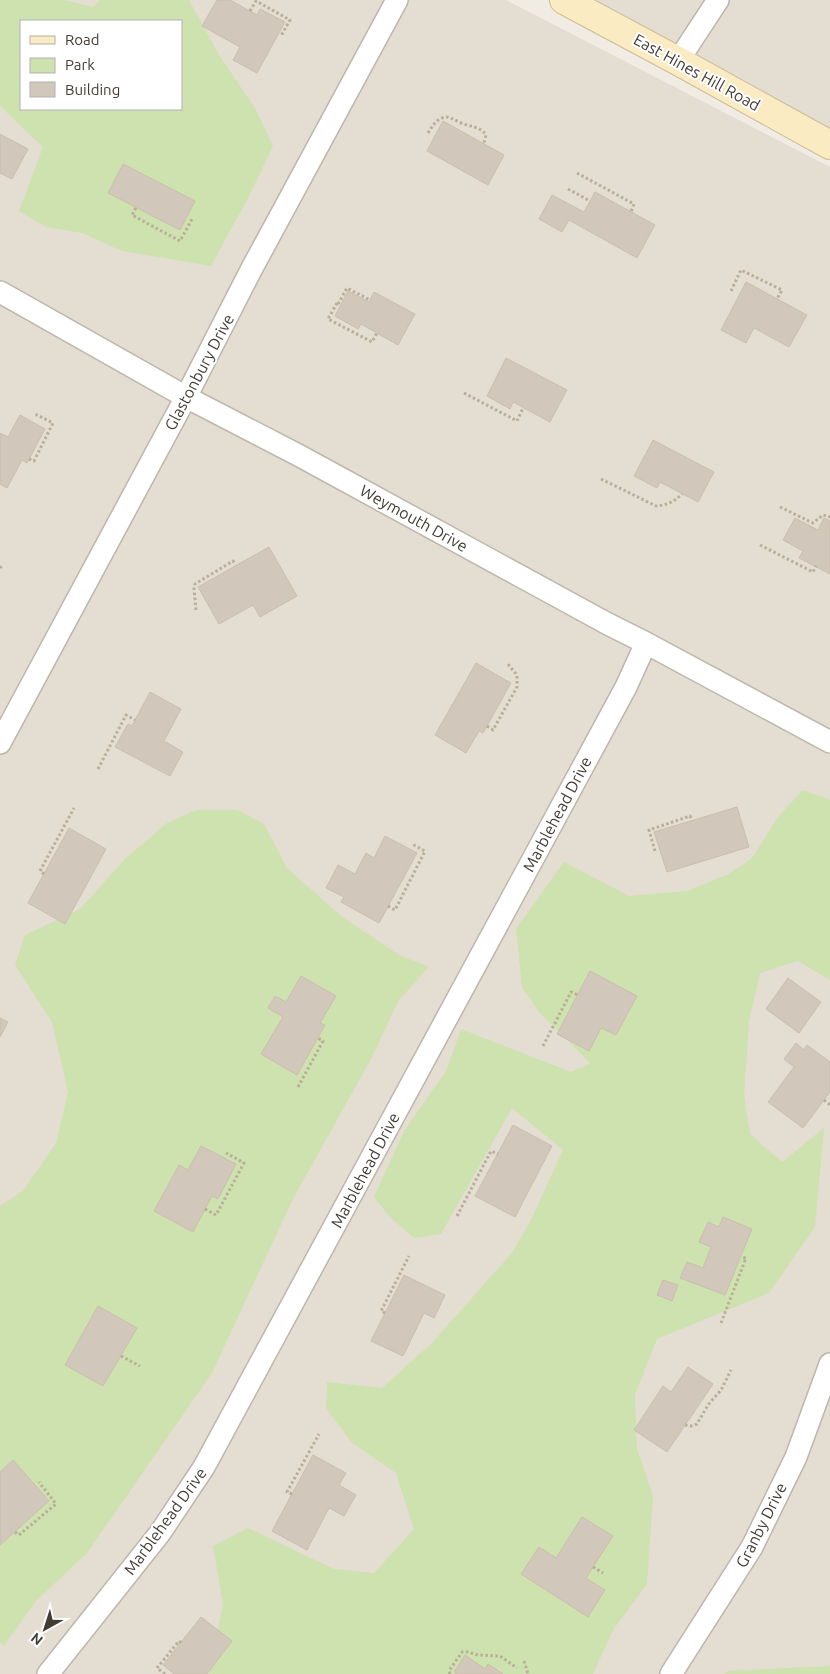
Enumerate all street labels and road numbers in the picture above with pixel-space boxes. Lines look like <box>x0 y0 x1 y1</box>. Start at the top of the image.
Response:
street label: East Hines Hill Road <box>631 30 763 114</box>
street label: Glastonbury Drive <box>161 311 237 433</box>
street label: Weymouth Drive <box>357 481 471 555</box>
street label: Marblehead Drive <box>519 753 595 875</box>
street label: Marblehead Drive <box>327 1109 403 1231</box>
street label: Marblehead Drive <box>120 1464 210 1578</box>
street label: Granby Drive <box>732 1480 790 1570</box>

